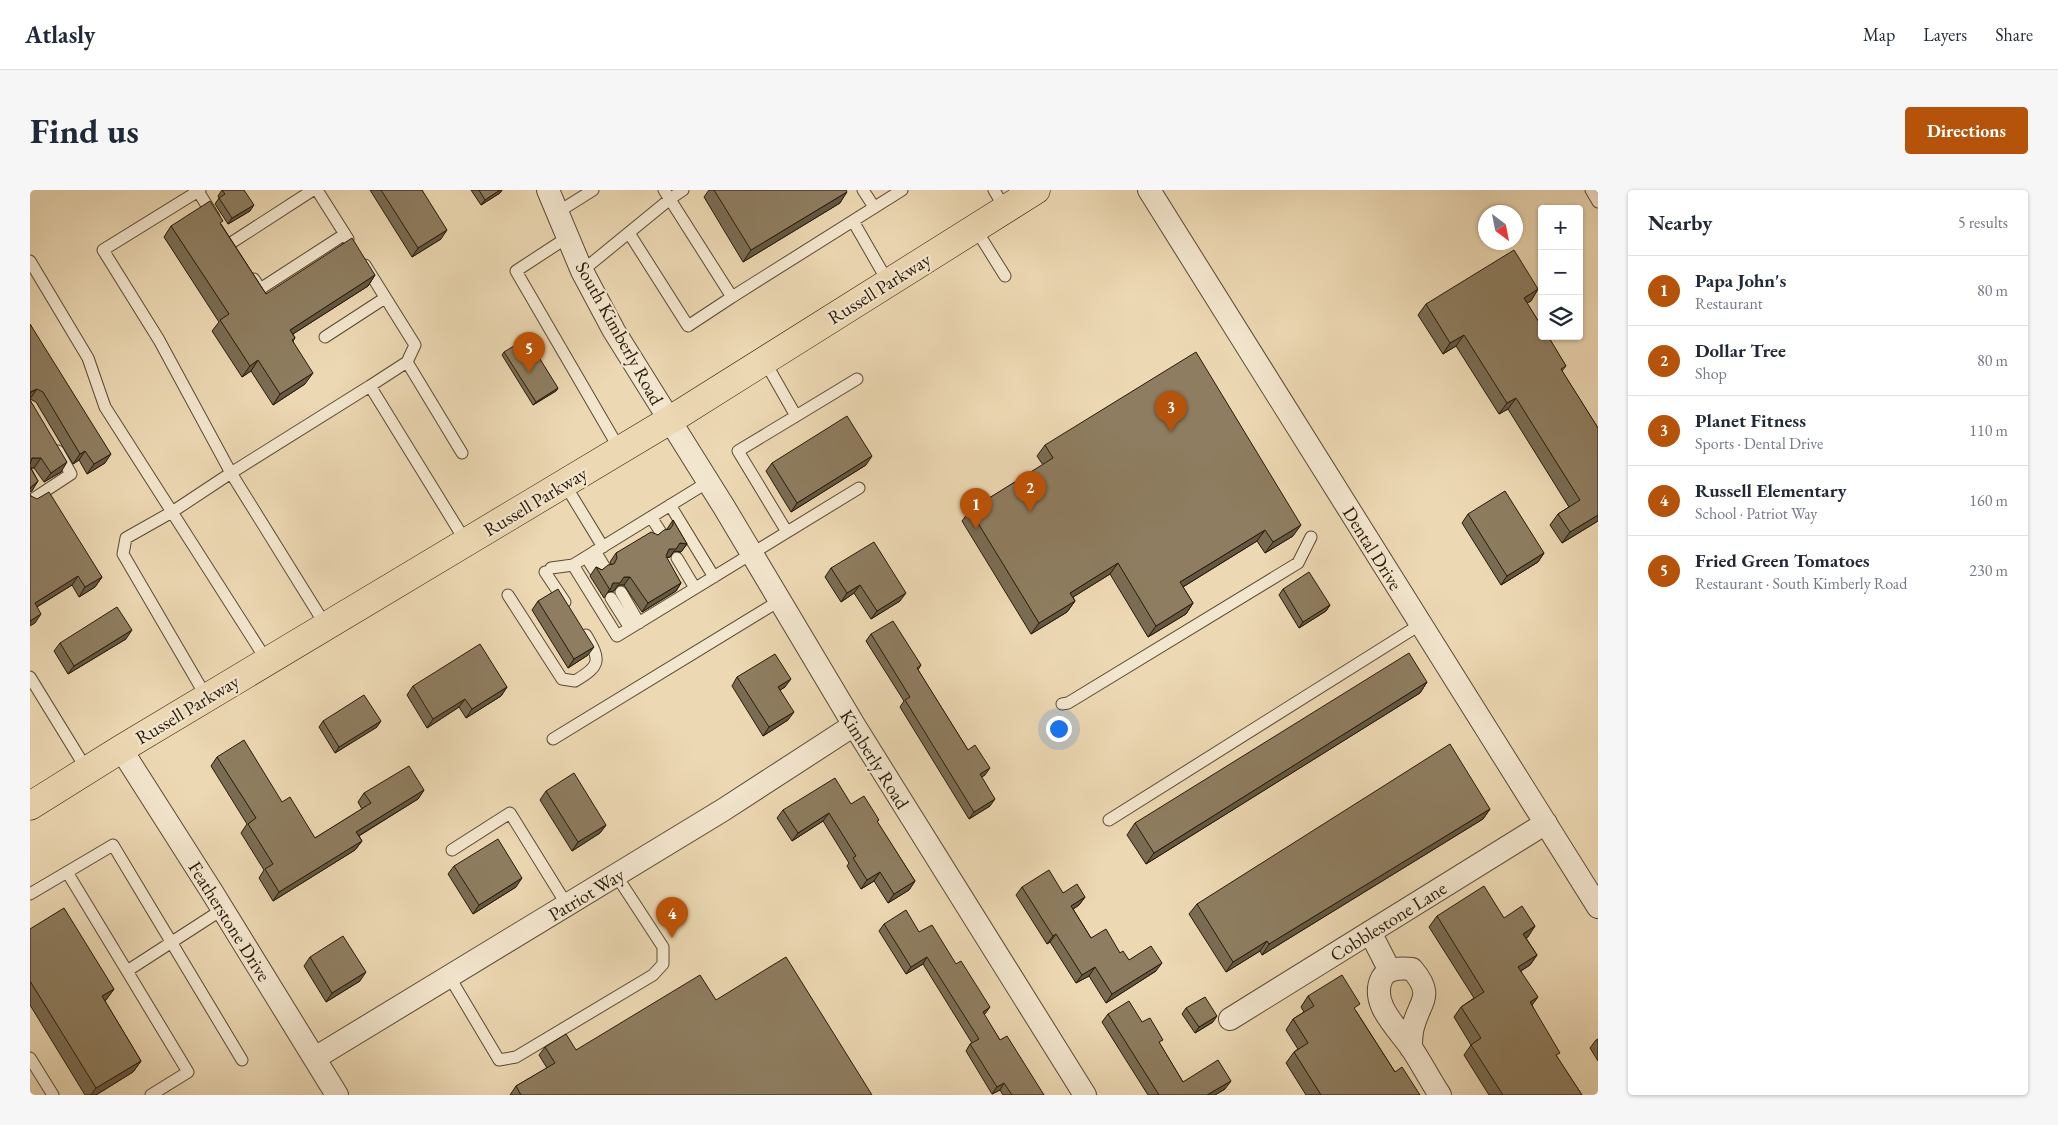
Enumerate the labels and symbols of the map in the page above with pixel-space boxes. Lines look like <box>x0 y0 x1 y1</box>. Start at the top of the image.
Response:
north arrow <box>1478 205 1523 250</box>
street label: Russell Parkway <box>823 246 936 330</box>
street label: South Kimberly Road <box>570 257 670 410</box>
pin: 5 <box>513 332 545 373</box>
pin: 3 <box>1155 391 1187 432</box>
street label: Russell Parkway <box>479 460 592 542</box>
pin: 2 <box>1014 471 1046 512</box>
pin: 1 <box>960 488 992 529</box>
street label: Dental Drive <box>1337 502 1408 595</box>
street label: Russell Parkway <box>131 668 244 750</box>
street label: Kimberly Road <box>834 705 915 814</box>
your location <box>1046 716 1072 742</box>
street label: Featherstone Drive <box>183 857 276 986</box>
street label: Patriot Way <box>544 862 629 927</box>
street label: Cobblestone Lane <box>1325 876 1451 967</box>
pin: 4 <box>656 897 688 938</box>

